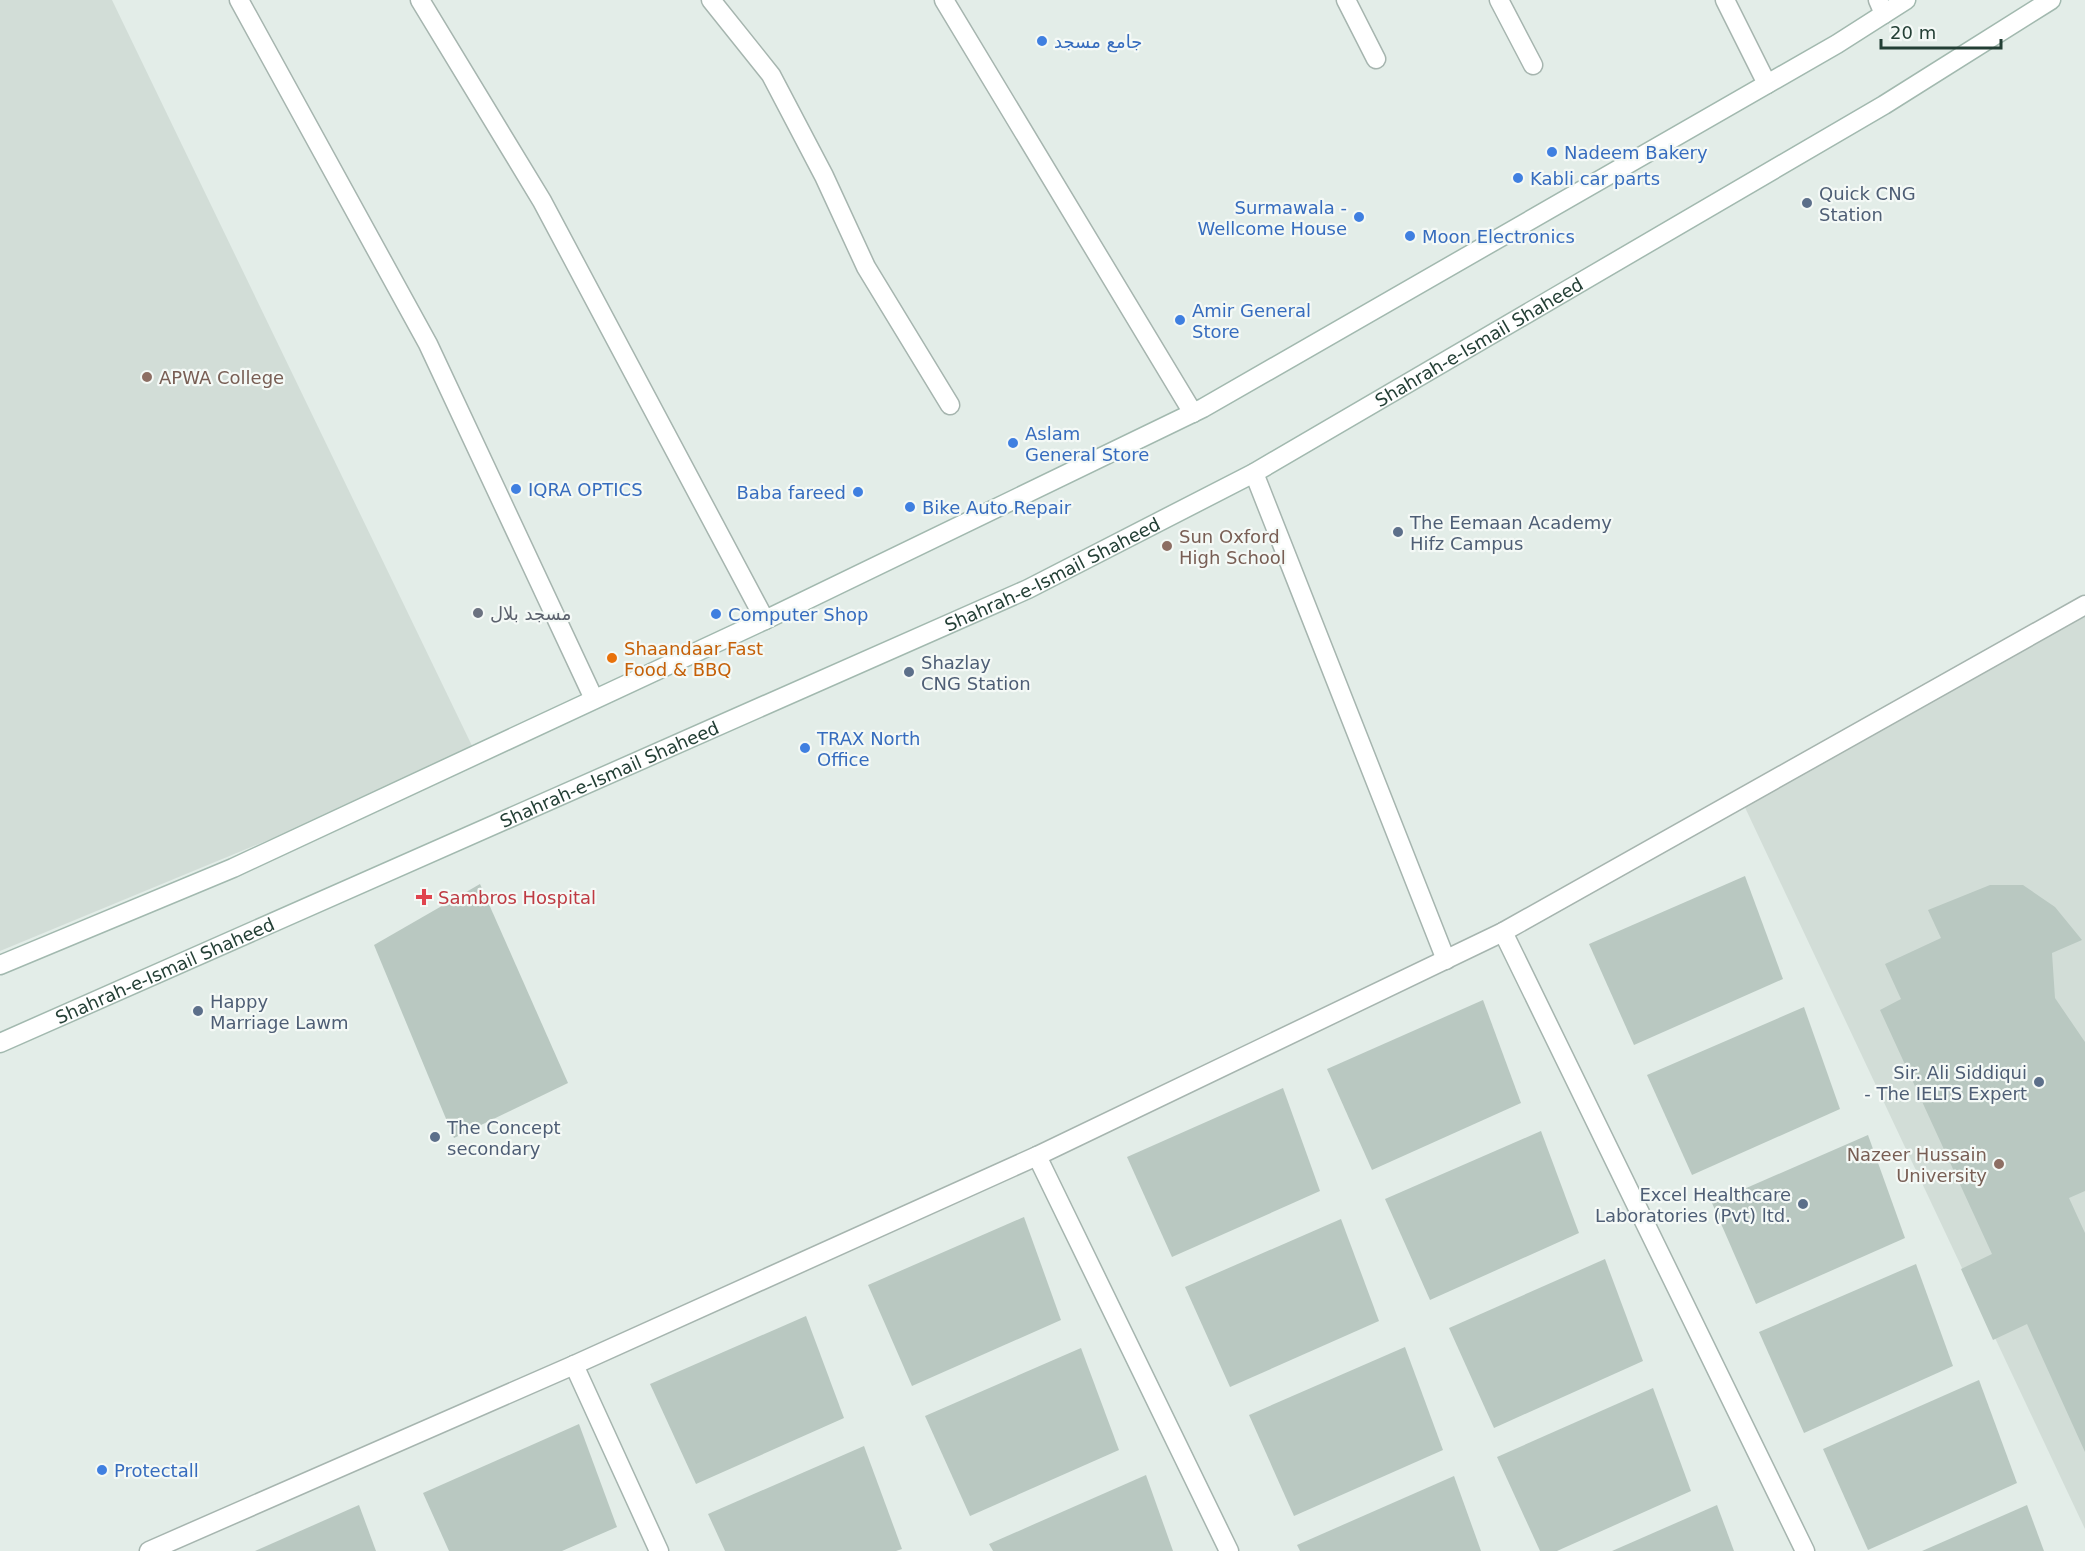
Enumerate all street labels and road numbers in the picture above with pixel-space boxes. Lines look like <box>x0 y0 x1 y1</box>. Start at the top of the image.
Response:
street label: Shahrah-e-Ismail Shaheed <box>1371 273 1586 411</box>
street label: Shahrah-e-Ismail Shaheed <box>941 513 1163 635</box>
street label: Shahrah-e-Ismail Shaheed <box>496 716 722 831</box>
street label: Shahrah-e-Ismail Shaheed <box>52 913 277 1028</box>

